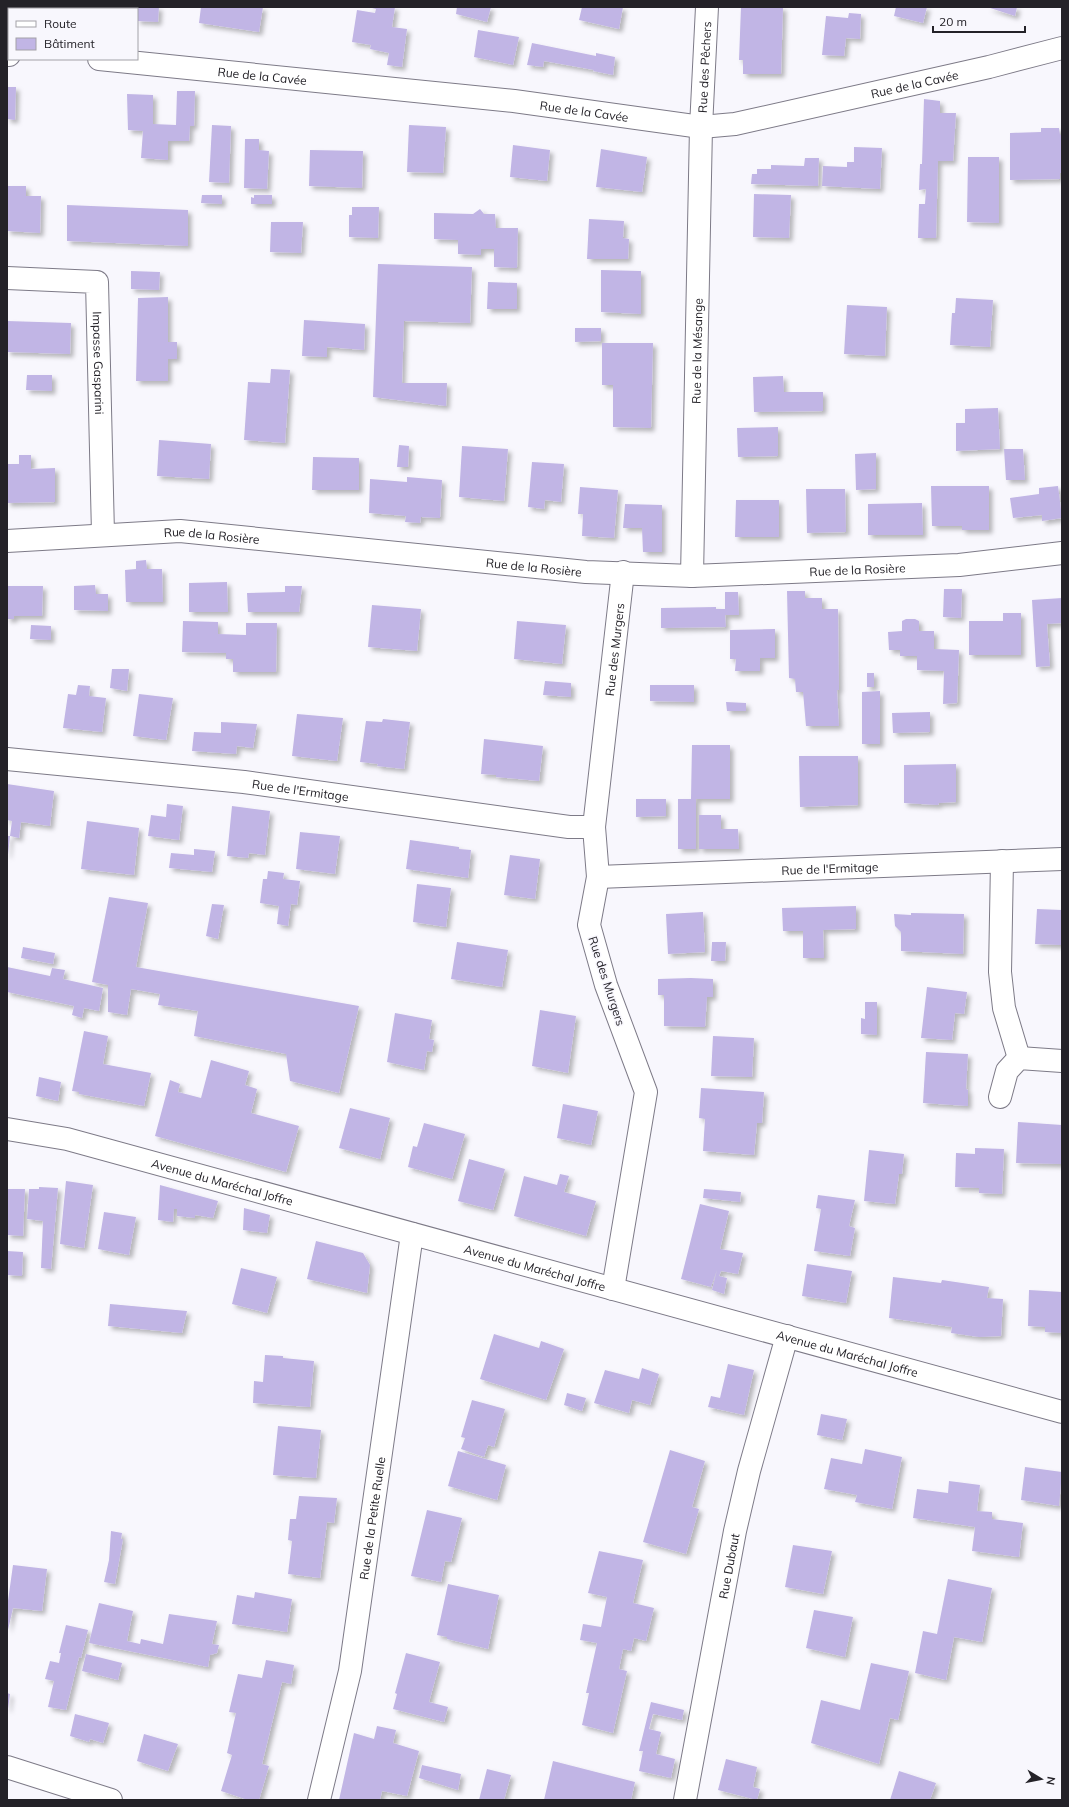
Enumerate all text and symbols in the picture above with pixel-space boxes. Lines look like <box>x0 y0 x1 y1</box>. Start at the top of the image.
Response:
legend <box>8 8 138 60</box>
scale bar <box>933 8 1025 34</box>
text: 20 m <box>939 14 967 29</box>
text: Route <box>44 16 77 31</box>
street label: Rue des Pêchers <box>694 21 714 113</box>
text: Bâtiment <box>44 36 95 51</box>
street label: Rue de la Cavée <box>217 64 307 87</box>
street label: Rue de la Cavée <box>869 67 960 101</box>
street label: Rue de la Cavée <box>539 97 630 124</box>
street label: Rue de la Mésange <box>688 298 705 404</box>
street label: Impasse Gasparini <box>90 311 108 415</box>
street label: Rue de la Rosière <box>163 523 260 546</box>
street label: Rue de la Rosière <box>485 554 583 579</box>
street label: Rue de la Rosière <box>809 560 906 579</box>
street label: Rue des Murgers <box>601 602 627 697</box>
street label: Rue de l'Ermitage <box>251 776 350 804</box>
street label: Rue de l'Ermitage <box>781 859 879 877</box>
street label: Rue des Murgers <box>585 934 629 1028</box>
street label: Avenue du Maréchal Joffre <box>150 1155 295 1208</box>
street label: Avenue du Maréchal Joffre <box>462 1241 607 1294</box>
street label: Avenue du Maréchal Joffre <box>775 1327 920 1380</box>
street label: Rue de la Petite Ruelle <box>356 1456 388 1581</box>
street label: Rue Dubaut <box>715 1532 742 1600</box>
north arrow <box>1021 1759 1061 1799</box>
text: N <box>1043 1775 1058 1786</box>

